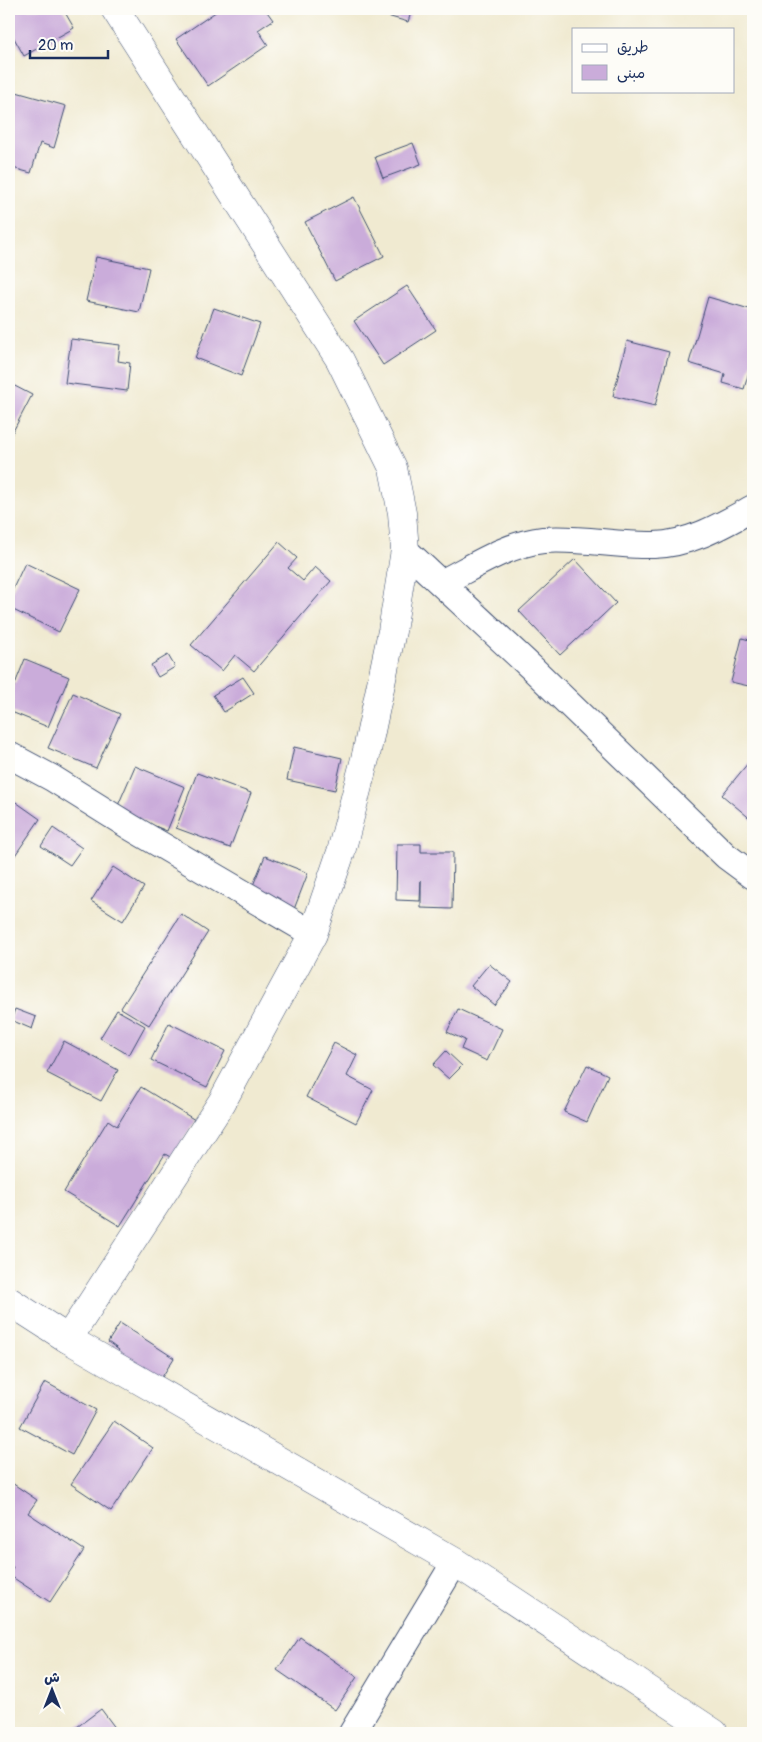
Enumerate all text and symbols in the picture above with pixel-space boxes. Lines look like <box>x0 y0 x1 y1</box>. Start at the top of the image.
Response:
scale bar <box>30 28 108 60</box>
legend <box>572 28 734 92</box>
text: 20 m <box>38 36 73 55</box>
text: طريق <box>617 38 649 57</box>
text: مبنى <box>617 64 645 83</box>
north arrow <box>28 1664 78 1714</box>
text: ش <box>44 1669 60 1686</box>

